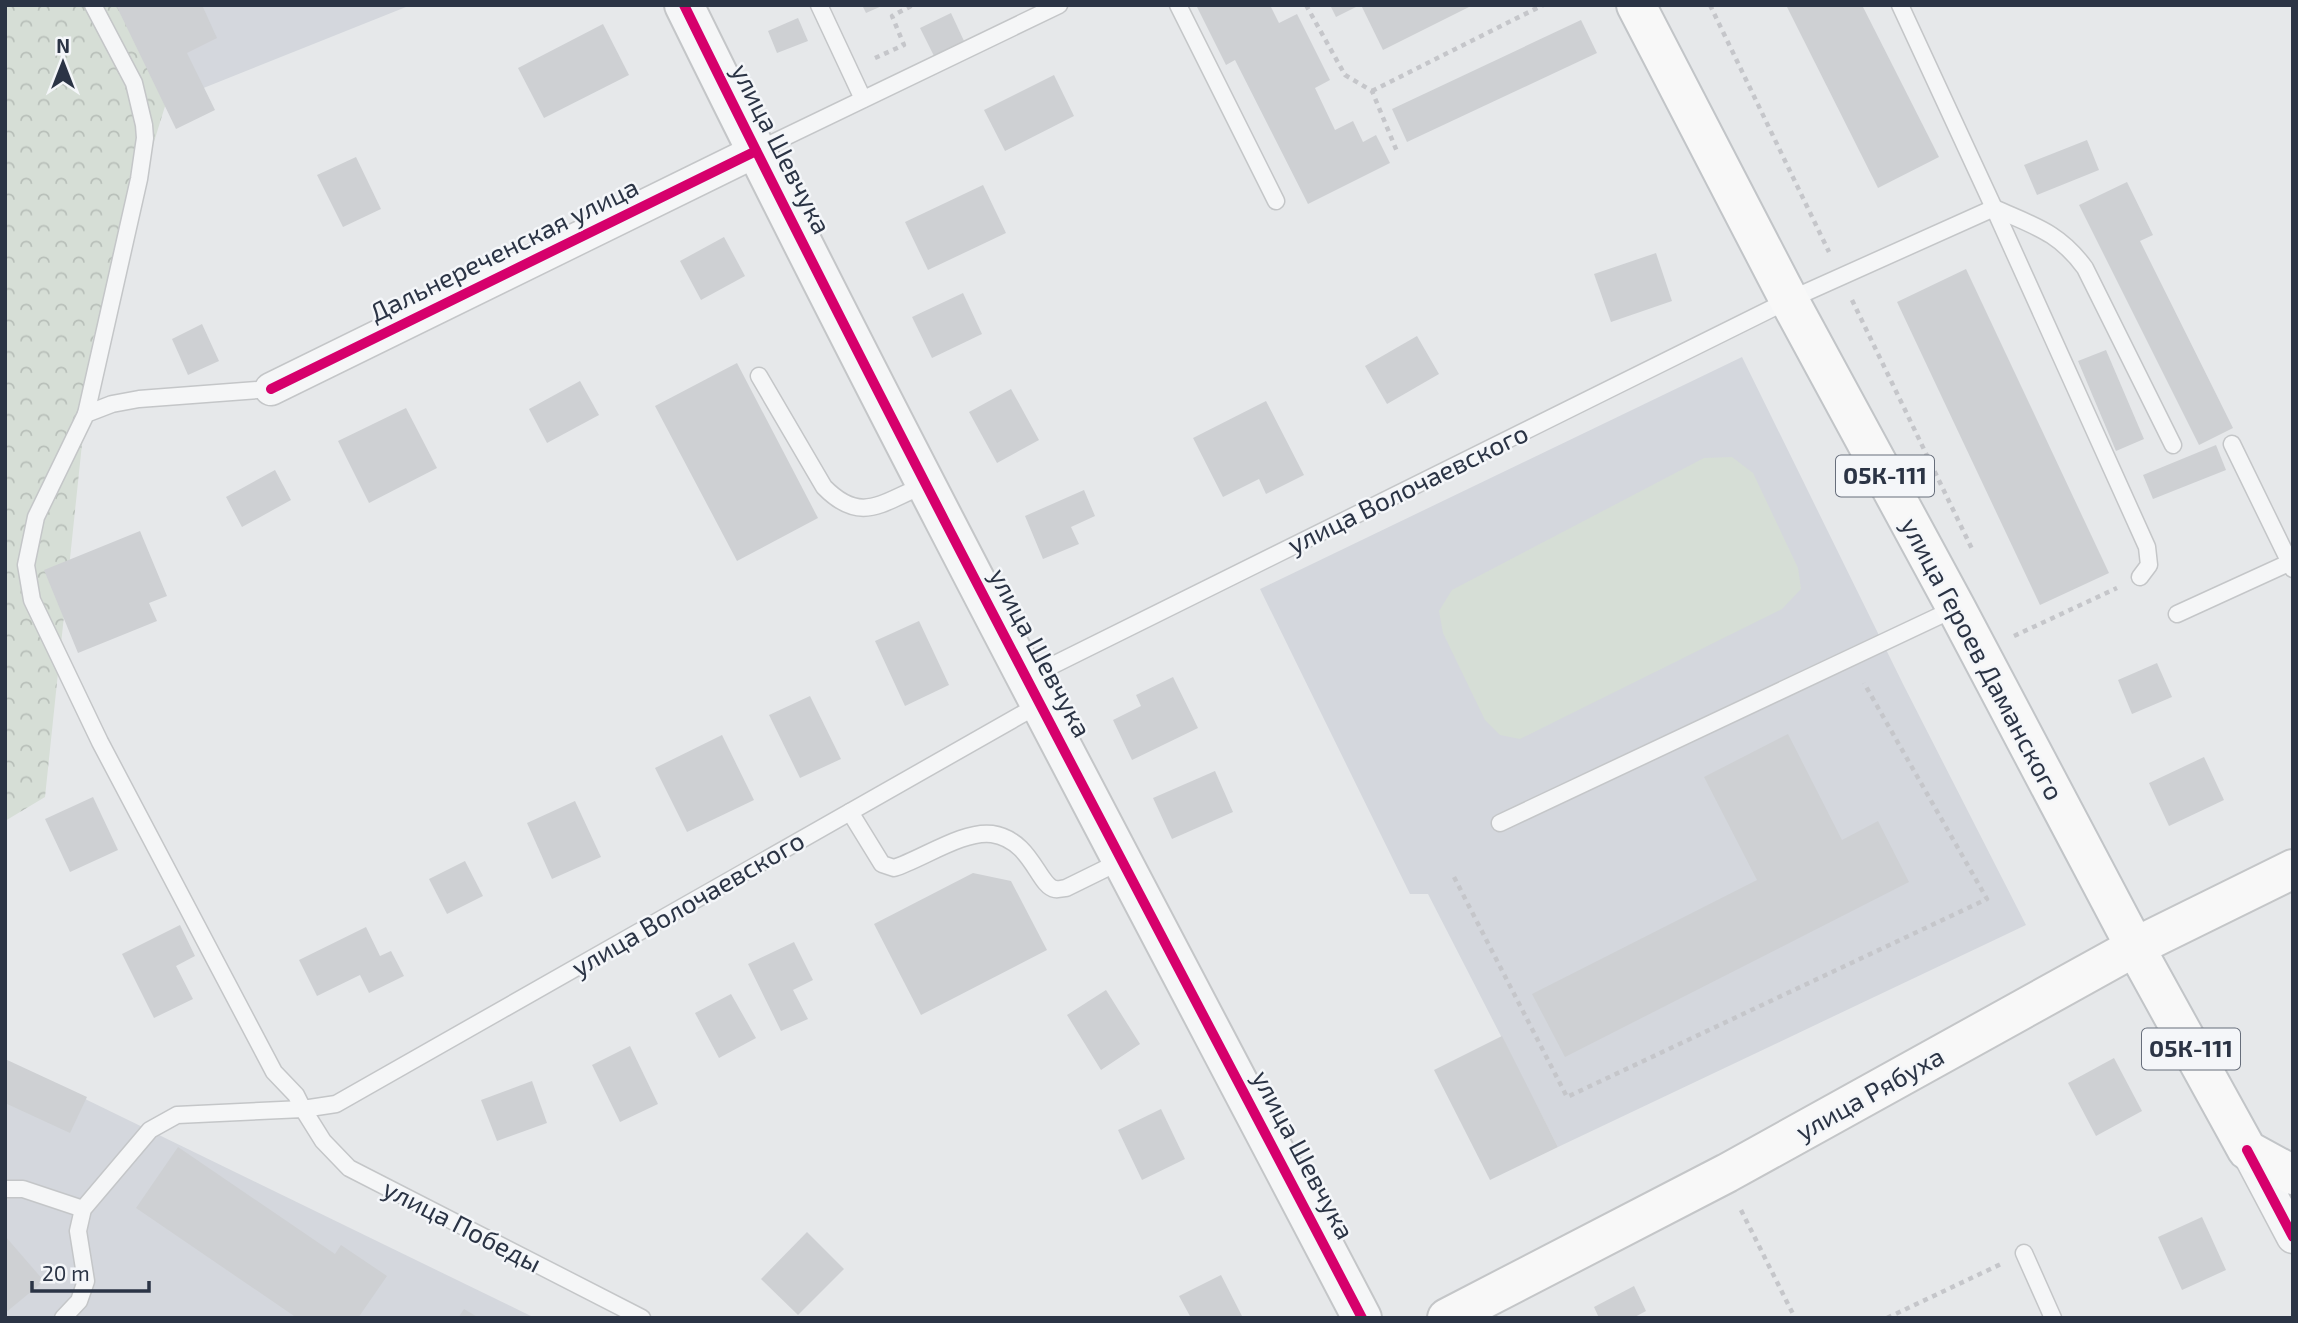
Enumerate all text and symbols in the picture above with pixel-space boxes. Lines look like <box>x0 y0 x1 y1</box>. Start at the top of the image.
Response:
north arrow <box>28 28 98 98</box>
text: N <box>56 34 70 57</box>
street label: улица Шевчука <box>725 58 839 239</box>
street label: Дальнереченская улица <box>364 170 643 328</box>
street label: улица Волочаевского <box>1282 416 1533 560</box>
road number: 05К-111 <box>1836 456 1934 496</box>
street label: улица Героев Даманского <box>1895 512 2071 805</box>
street label: улица Шевчука <box>983 562 1099 743</box>
street label: улица Волочаевского <box>565 823 810 983</box>
road number: 05К-111 <box>2142 1028 2240 1070</box>
street label: улица Рябуха <box>1790 1039 1949 1147</box>
street label: улица Шевчука <box>1246 1064 1362 1245</box>
street label: улица Победы <box>378 1171 547 1279</box>
scale bar <box>32 1250 149 1294</box>
text: 20 m <box>42 1260 90 1285</box>

